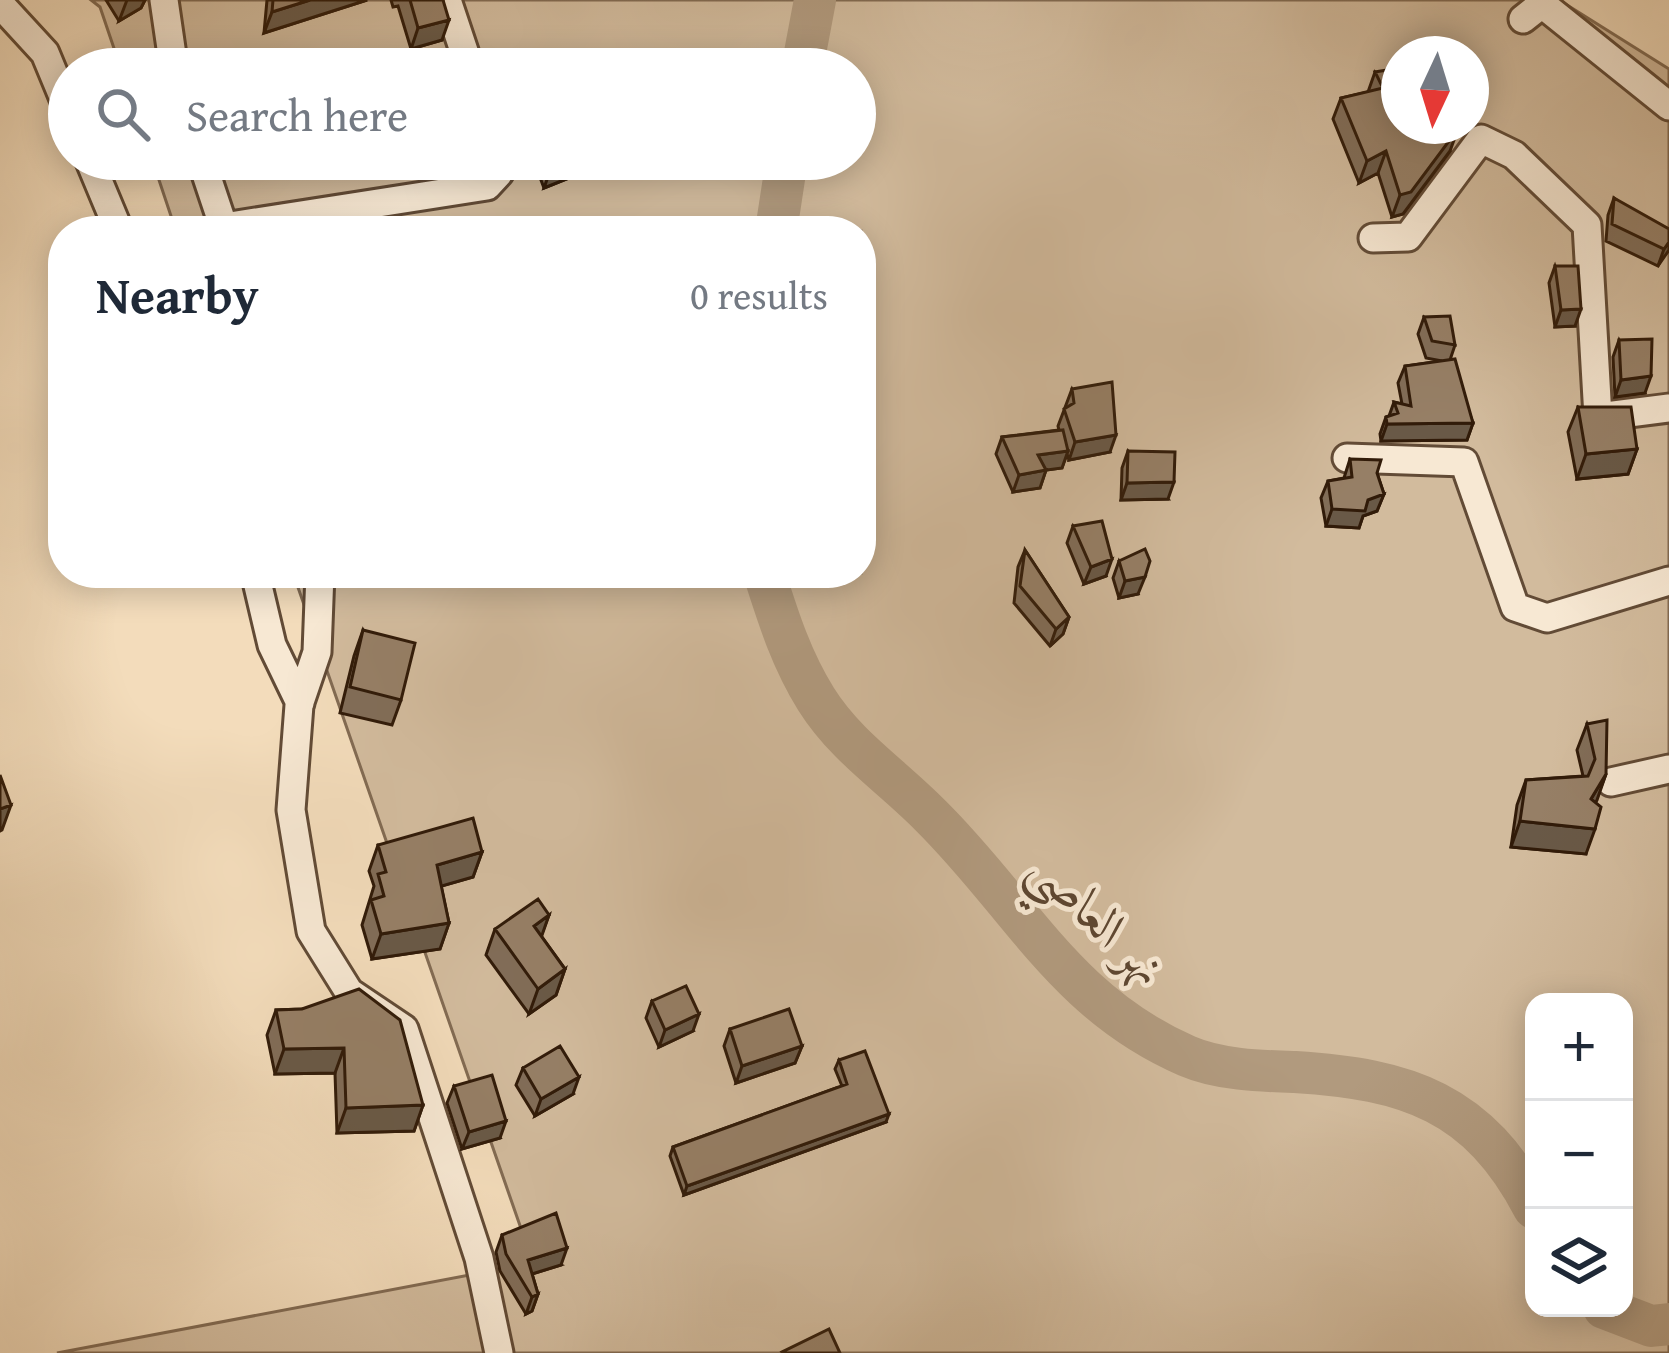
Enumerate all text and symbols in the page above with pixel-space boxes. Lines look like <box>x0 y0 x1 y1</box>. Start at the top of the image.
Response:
north arrow <box>1381 36 1489 144</box>
search box <box>48 48 876 180</box>
icon: search <box>90 81 156 147</box>
text: Search here <box>186 82 408 147</box>
text: Nearby <box>96 257 259 332</box>
text: 0 results <box>690 266 828 323</box>
water label: نهر العاصي <box>1005 831 1186 1010</box>
map controls <box>1525 993 1633 1317</box>
button: + <box>1525 993 1633 1101</box>
button: − <box>1525 1101 1633 1209</box>
button: layers <box>1525 1209 1633 1317</box>

